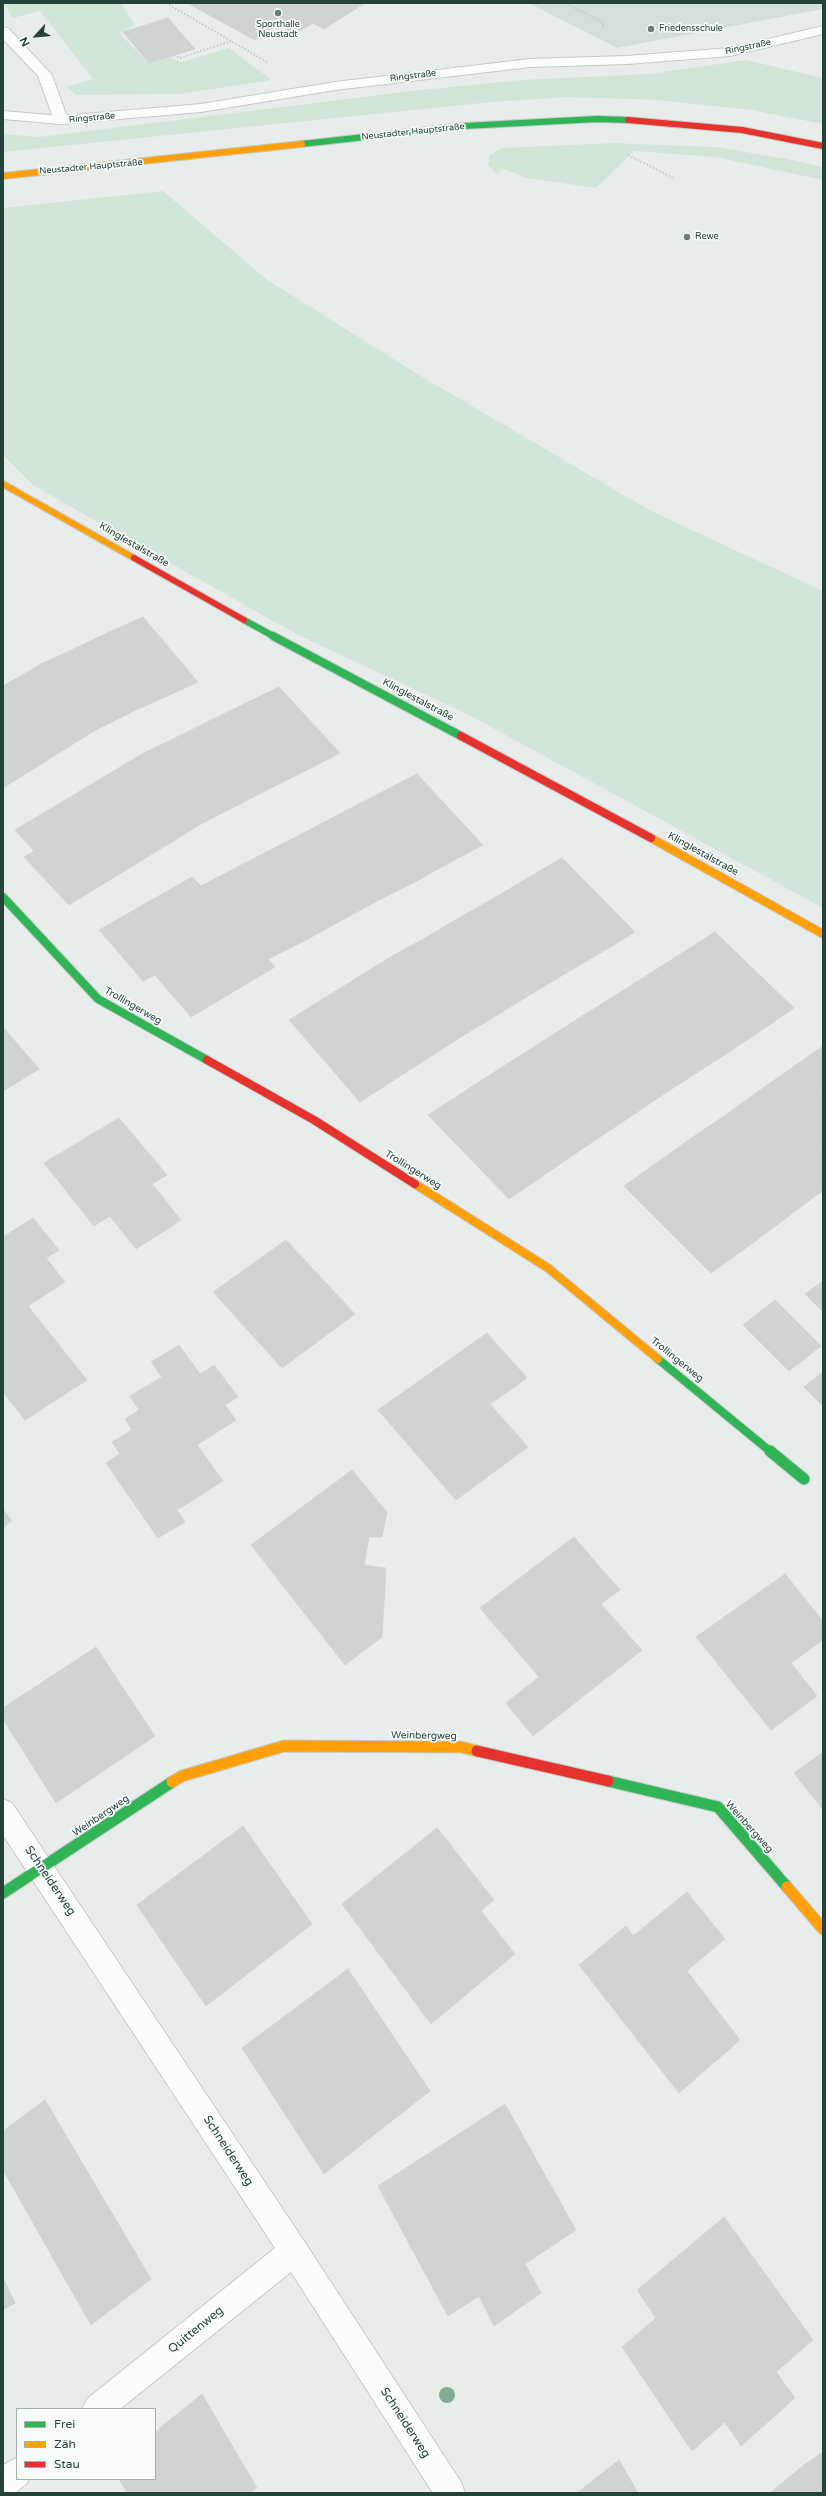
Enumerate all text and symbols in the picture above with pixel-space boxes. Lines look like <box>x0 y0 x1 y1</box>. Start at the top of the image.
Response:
marker: Sporthalle Neustadt <box>273 8 283 18</box>
north arrow <box>16 16 56 56</box>
place label: Sporthalle Neustadt <box>256 20 300 41</box>
marker: Friedensschule <box>646 24 656 34</box>
place label: Friedensschule <box>659 24 723 34</box>
text: N <box>17 35 33 49</box>
street label: Ringstraße <box>724 37 772 57</box>
street label: Ringstraße <box>389 68 437 84</box>
street label: Ringstraße <box>68 111 116 125</box>
street label: Neustadter Hauptstraße <box>361 121 465 143</box>
street label: Neustadter Hauptstraße <box>39 157 143 177</box>
marker: Rewe <box>682 232 692 242</box>
place label: Rewe <box>695 232 719 242</box>
street label: Klinglestalstraße <box>97 520 171 570</box>
street label: Klinglestalstraße <box>380 676 456 724</box>
street label: Klinglestalstraße <box>666 830 740 878</box>
street label: Trollingerweg <box>102 985 164 1027</box>
street label: Trollingerweg <box>383 1148 443 1192</box>
street label: Trollingerweg <box>648 1335 706 1385</box>
street label: Weinbergweg <box>391 1729 457 1743</box>
street label: Weinbergweg <box>70 1793 132 1839</box>
street label: Weinbergweg <box>723 1799 775 1855</box>
street label: Schneiderweg <box>21 1843 79 1919</box>
street label: Schneiderweg <box>200 2113 256 2189</box>
street label: Quittenweg <box>166 2303 226 2357</box>
street label: Schneiderweg <box>377 2385 433 2461</box>
legend <box>16 2408 156 2480</box>
text: Frei <box>54 2417 75 2431</box>
text: Zäh <box>54 2437 76 2451</box>
text: Stau <box>54 2457 80 2471</box>

